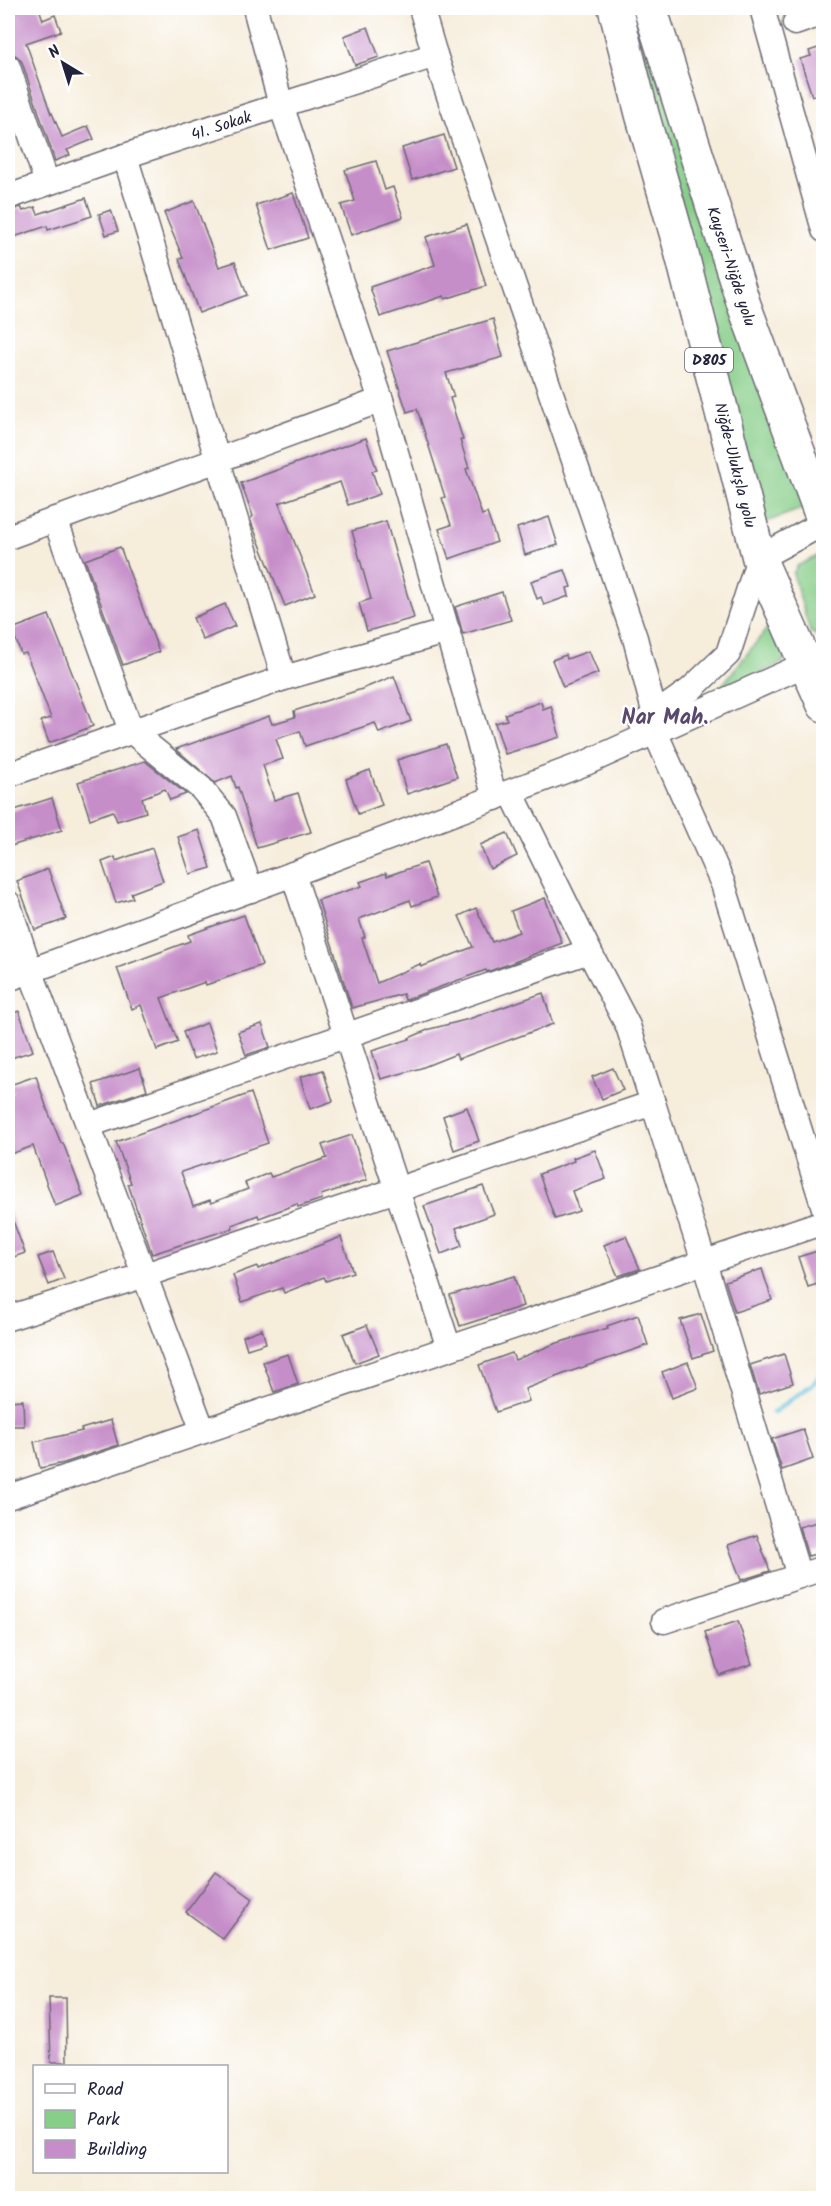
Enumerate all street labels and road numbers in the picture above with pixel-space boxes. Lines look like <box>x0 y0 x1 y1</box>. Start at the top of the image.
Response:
street label: 41. Sokak <box>188 105 255 148</box>
street label: Kayseri-Niğde yolu <box>699 203 762 330</box>
road number: D805 <box>685 348 733 372</box>
street label: Niğde-Ulukışla yolu <box>707 400 762 531</box>

